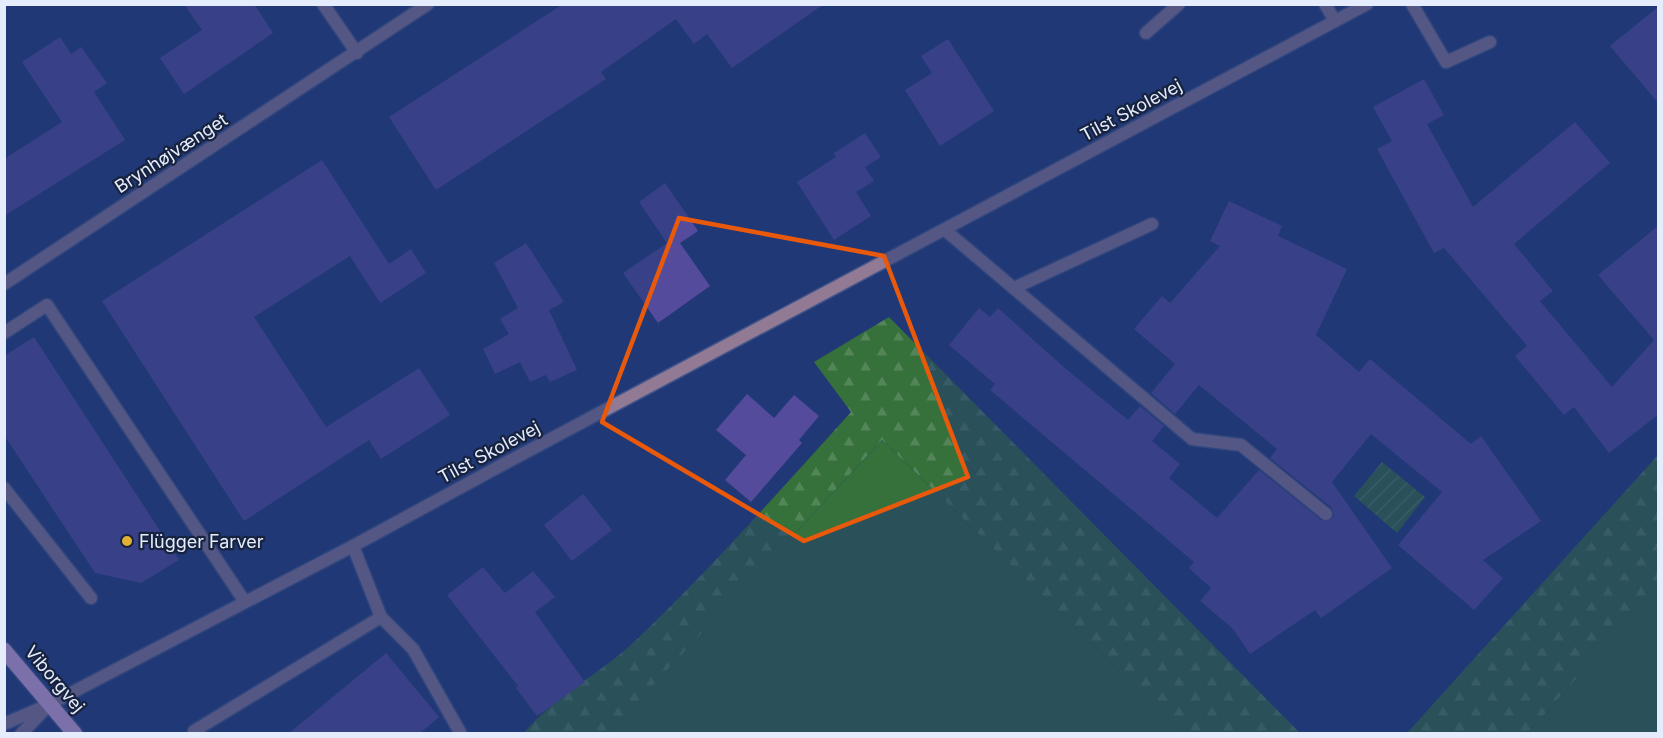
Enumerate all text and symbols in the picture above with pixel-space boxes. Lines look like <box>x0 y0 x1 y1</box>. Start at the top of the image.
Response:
street label: Tilst Skolevej <box>1077 75 1185 145</box>
street label: Brynhøjvænget <box>111 109 231 197</box>
street label: Tilst Skolevej <box>435 417 543 487</box>
place label: Flügger Farver <box>139 531 264 552</box>
marker: Flügger Farver <box>120 534 134 548</box>
street label: Viborgvej <box>21 641 89 717</box>

